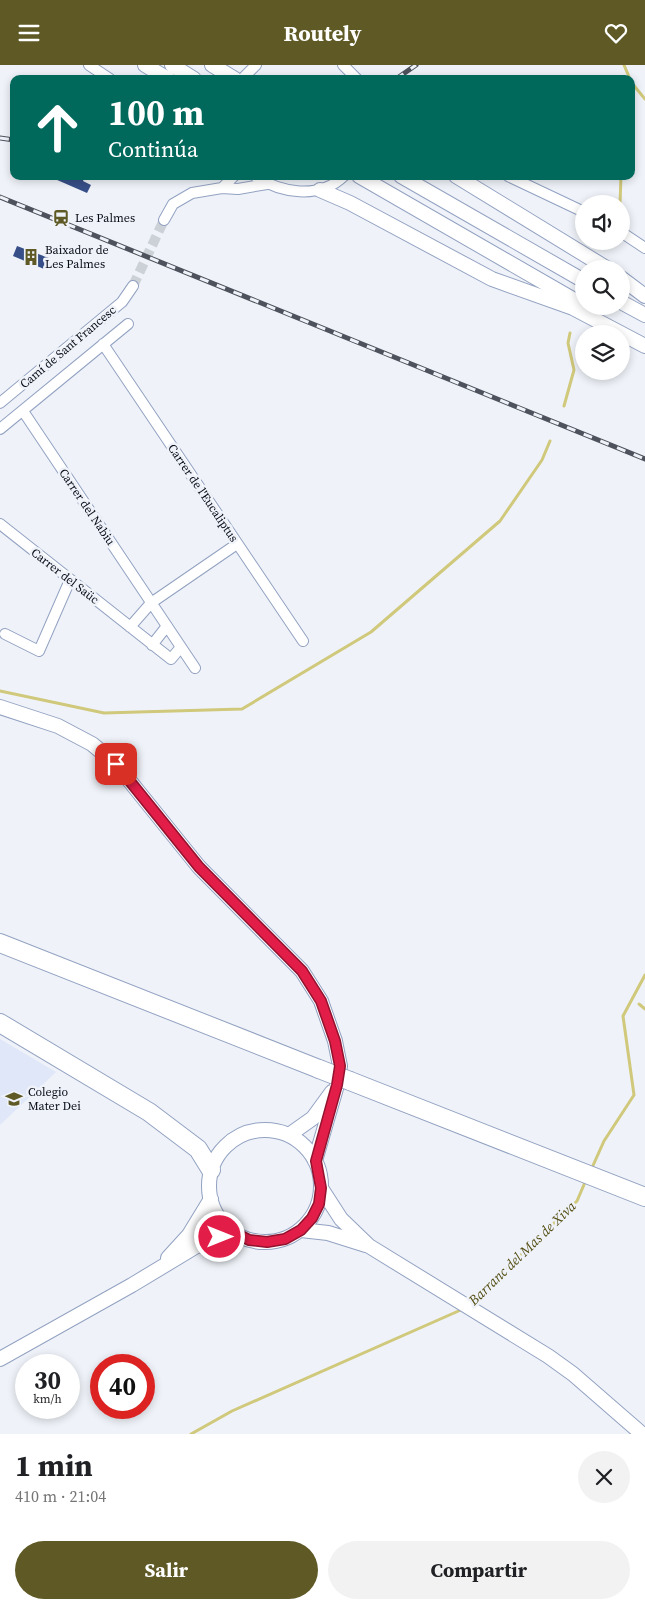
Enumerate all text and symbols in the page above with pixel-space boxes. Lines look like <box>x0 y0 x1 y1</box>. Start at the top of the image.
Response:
text: Routely <box>284 18 361 48</box>
icon: menu <box>15 19 43 47</box>
icon: heart <box>602 19 630 47</box>
text: 100 m <box>108 89 204 137</box>
icon: ahead <box>25 95 90 160</box>
text: Continúa <box>108 134 198 164</box>
map controls <box>575 195 630 380</box>
button: sound <box>575 195 630 250</box>
station icon: Les Palmes <box>51 208 71 228</box>
place label: Les Palmes <box>75 210 135 226</box>
place label: Baixador de Les Palmes <box>45 242 109 272</box>
building icon: Baixador de Les Palmes <box>21 247 41 267</box>
button: search <box>575 260 630 315</box>
street label: Camí de Sant Francesc <box>17 302 119 392</box>
button: layers <box>575 325 630 380</box>
street label: Carrer de l'Eucaliptus <box>164 441 242 545</box>
street label: Carrer del Nabiu <box>55 466 119 548</box>
street label: Carrer del Saüc <box>28 545 102 608</box>
pin <box>95 743 137 785</box>
icon: arrive <box>102 750 130 778</box>
place label: Colegio Mater Dei <box>28 1084 81 1114</box>
school or university icon: Colegio Mater Dei <box>4 1089 24 1109</box>
water label: Barranc del Mas de Xiva <box>463 1196 581 1310</box>
position arrow <box>193 1210 245 1262</box>
speed limit sign: 40 <box>90 1354 155 1419</box>
text: 30 <box>34 1363 61 1397</box>
text: km/h <box>33 1391 62 1407</box>
text: 1 min <box>15 1445 93 1486</box>
button: close <box>578 1451 630 1503</box>
text: 410 m · 21:04 <box>15 1485 106 1507</box>
button: Salir <box>15 1541 318 1599</box>
button: Compartir <box>328 1541 630 1599</box>

